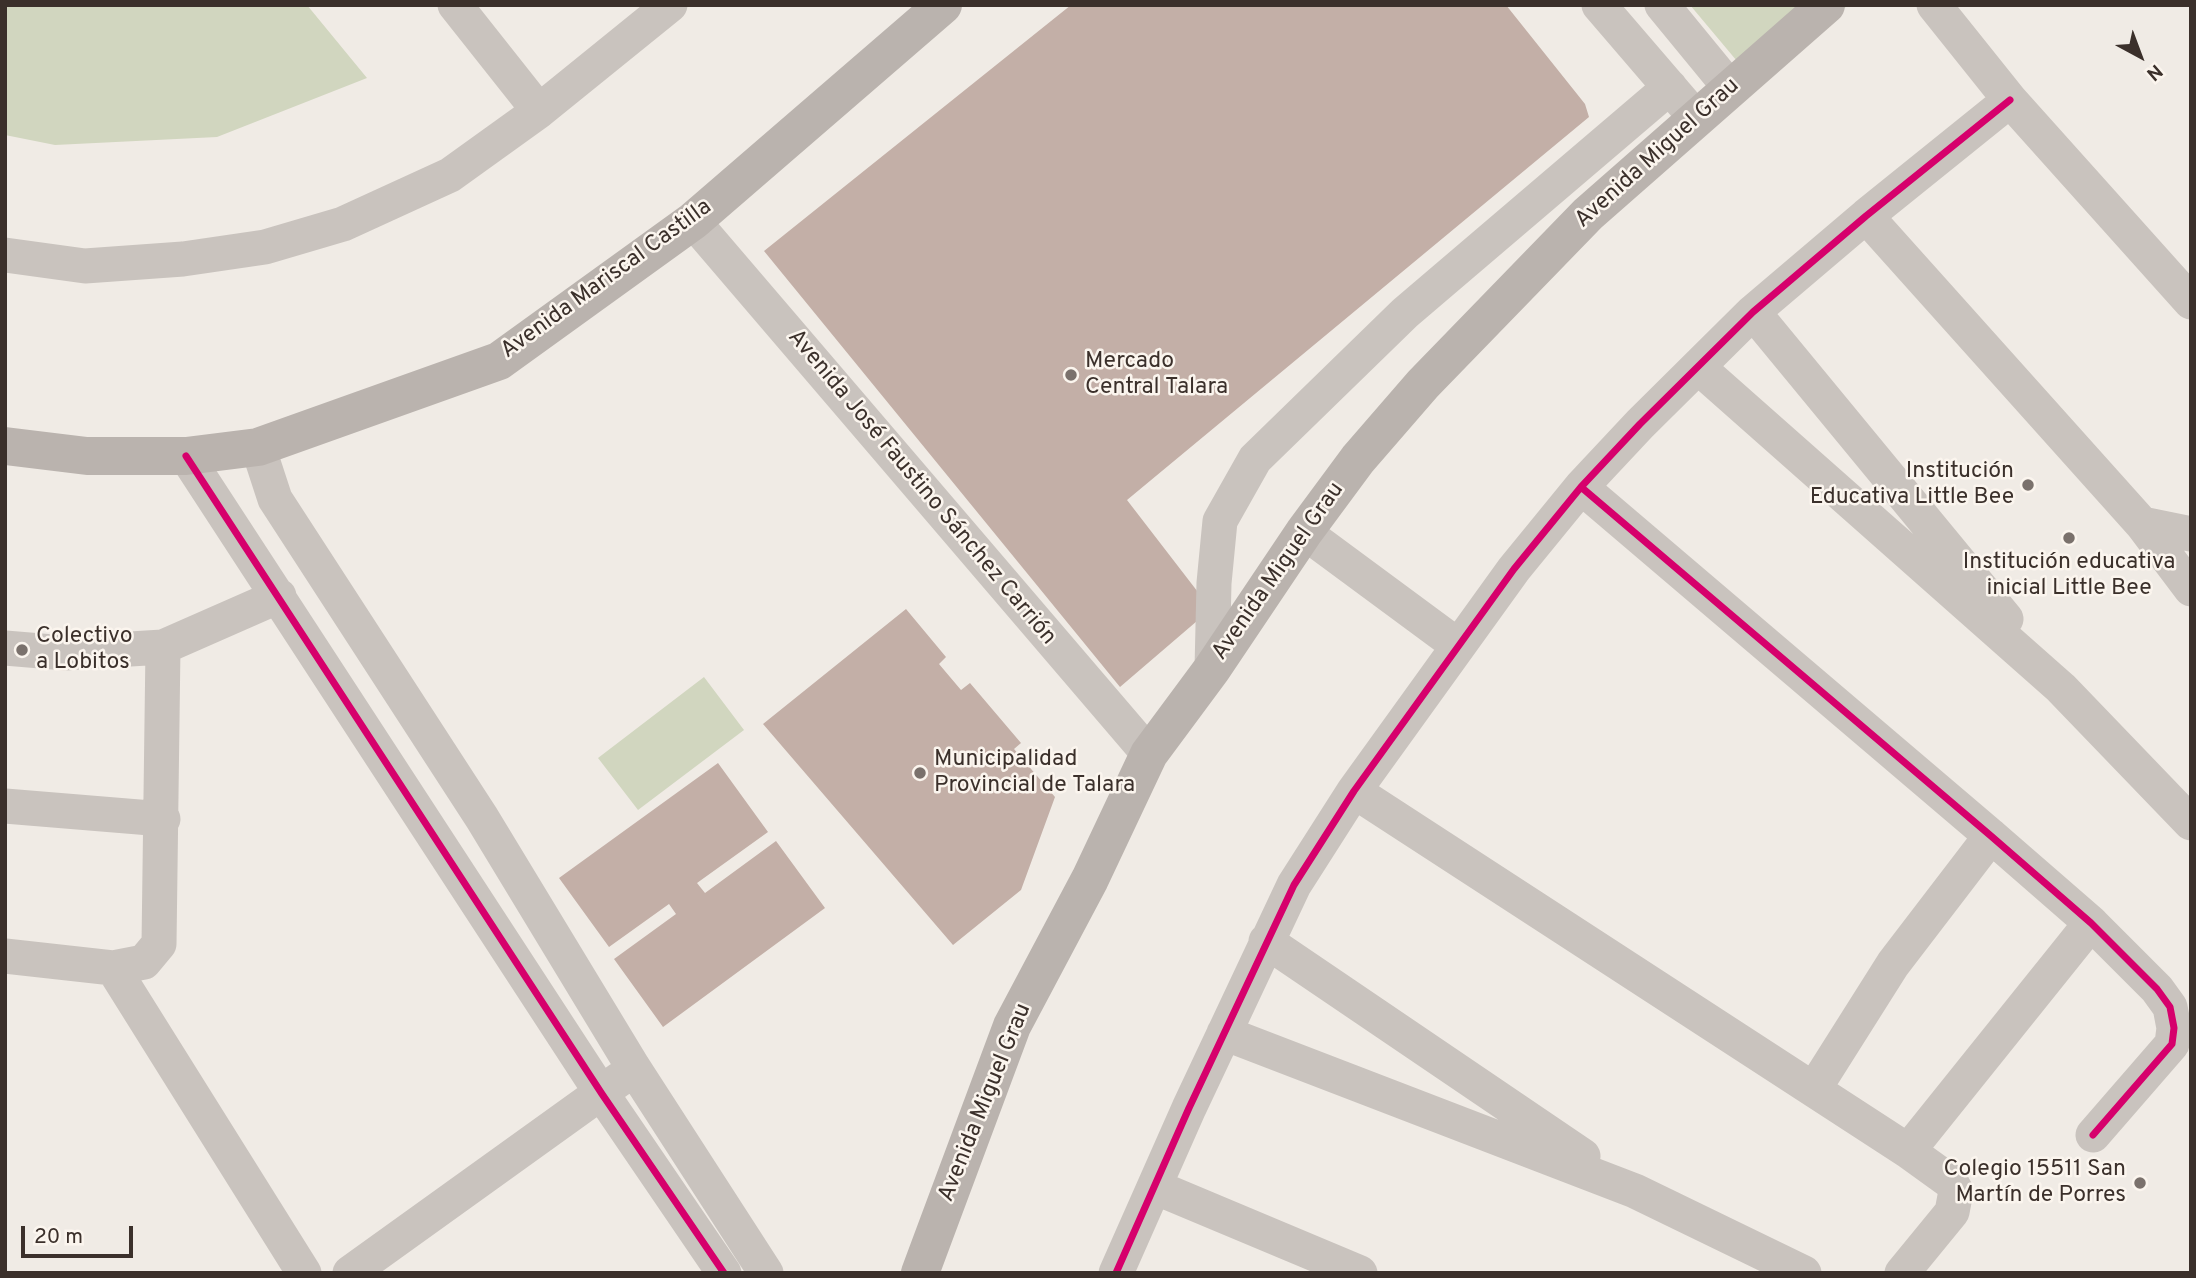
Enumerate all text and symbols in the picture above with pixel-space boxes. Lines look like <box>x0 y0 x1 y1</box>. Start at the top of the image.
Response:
north arrow <box>2105 21 2175 91</box>
text: N <box>2141 58 2167 85</box>
street label: Avenida Miguel Grau <box>1570 73 1746 235</box>
street label: Avenida Mariscal Castilla <box>496 194 718 366</box>
street label: Avenida José Faustino Sánchez Carrión <box>781 325 1061 651</box>
place label: Mercado Central Talara <box>1085 348 1228 402</box>
marker: Mercado Central Talara <box>1063 367 1079 383</box>
place label: Institución Educativa Little Bee <box>1810 458 2014 512</box>
marker: Institución Educativa Little Bee <box>2020 477 2036 493</box>
street label: Avenida Miguel Grau <box>1207 478 1351 666</box>
marker: Institución educativa inicial Little Bee <box>2061 530 2077 546</box>
place label: Institución educativa inicial Little Bee <box>1963 549 2175 603</box>
place label: Colectivo a Lobitos <box>36 623 132 677</box>
marker: Colectivo a Lobitos <box>14 642 30 658</box>
place label: Municipalidad Provincial de Talara <box>934 746 1135 800</box>
marker: Municipalidad Provincial de Talara <box>912 765 928 781</box>
street label: Avenida Miguel Grau <box>934 1000 1038 1206</box>
place label: Colegio 15511 San Martín de Porres <box>1943 1156 2126 1210</box>
marker: Colegio 15511 San Martín de Porres <box>2132 1175 2148 1191</box>
scale bar <box>24 1212 136 1256</box>
text: 20 m <box>34 1224 83 1251</box>

